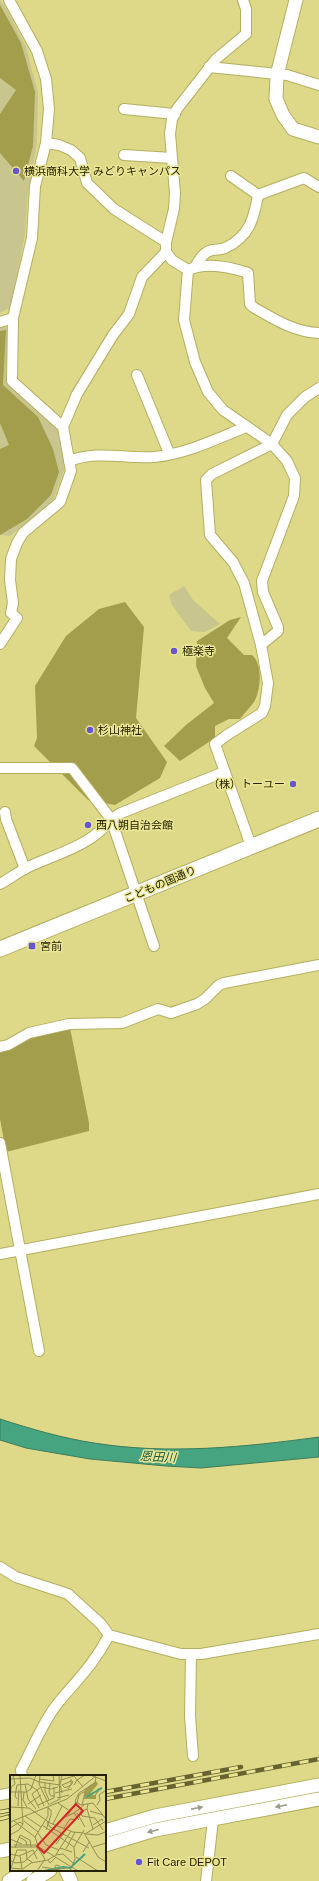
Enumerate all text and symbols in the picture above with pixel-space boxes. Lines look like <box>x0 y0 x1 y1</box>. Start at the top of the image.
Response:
place label: 横浜商科大学 みどりキャンパス <box>24 165 181 177</box>
marker: 横浜商科大学 みどりキャンパス <box>11 166 21 176</box>
place label: 極楽寺 <box>182 645 215 657</box>
marker: 極楽寺 <box>169 646 179 656</box>
place label: 杉山神社 <box>98 724 142 736</box>
marker: 杉山神社 <box>85 725 95 735</box>
place label: （株）トーユー <box>208 778 285 790</box>
marker: （株）トーユー <box>288 779 298 789</box>
place label: 西八朔自治会館 <box>96 819 173 831</box>
marker: 西八朔自治会館 <box>83 820 93 830</box>
street label: こどもの国通り <box>122 863 198 905</box>
place label: 宮前 <box>40 940 62 952</box>
marker: 宮前 <box>27 941 37 951</box>
water label: 恩田川 <box>140 1449 178 1465</box>
inset map <box>10 1775 106 1871</box>
one-way arrow <box>275 1804 287 1810</box>
one-way arrow <box>191 1805 203 1811</box>
one-way arrow <box>147 1828 159 1834</box>
place label: Fit Care DEPOT <box>147 1856 227 1868</box>
marker: Fit Care DEPOT <box>134 1857 144 1867</box>

